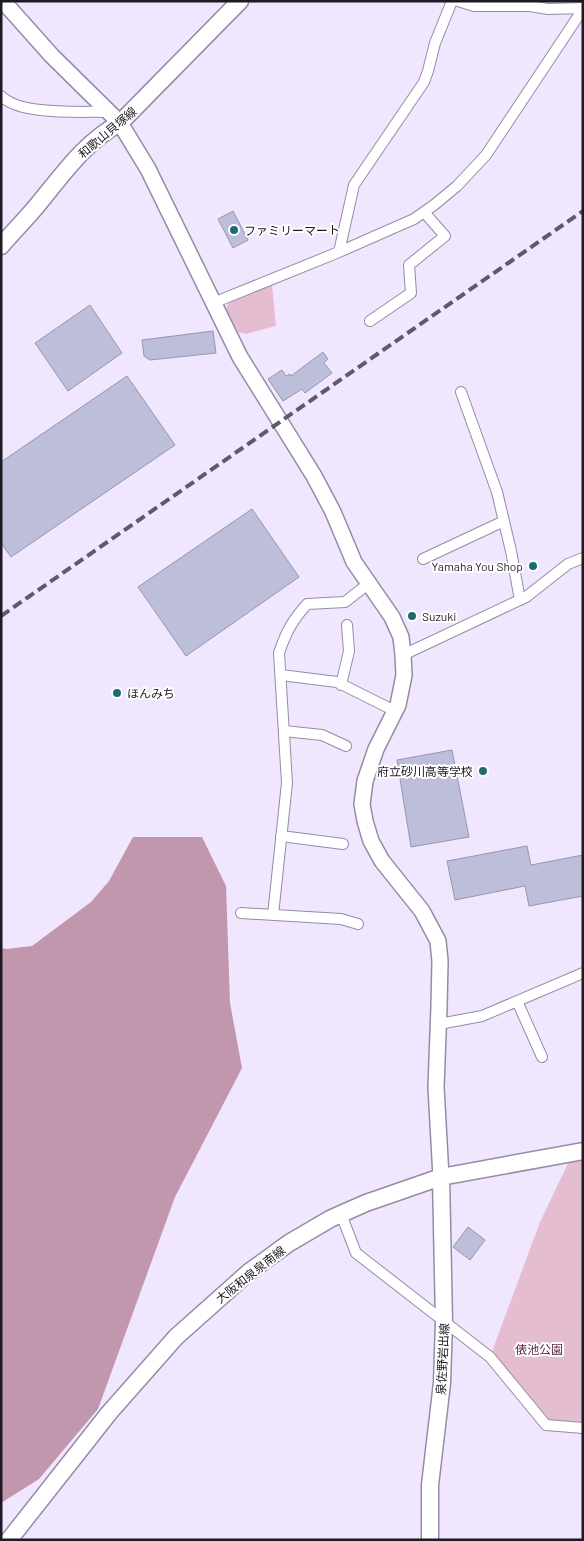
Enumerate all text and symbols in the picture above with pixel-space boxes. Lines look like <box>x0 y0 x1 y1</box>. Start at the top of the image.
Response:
street label: 和歌山貝塚線 <box>75 103 139 161</box>
place label: ファミリーマート <box>244 223 340 237</box>
marker: ファミリーマート <box>228 224 240 236</box>
place label: Yamaha You Shop <box>432 559 523 573</box>
marker: Yamaha You Shop <box>527 560 539 572</box>
place label: Suzuki <box>422 609 456 623</box>
marker: Suzuki <box>406 610 418 622</box>
place label: ほんみち <box>127 686 175 700</box>
marker: ほんみち <box>111 687 123 699</box>
place label: 府立砂川高等学校 <box>377 764 473 778</box>
marker: 府立砂川高等学校 <box>477 765 489 777</box>
street label: 大阪和泉泉南線 <box>213 1243 287 1305</box>
street label: 泉佐野岩出線 <box>433 1323 451 1395</box>
park label: 俵池公園 <box>515 1342 563 1356</box>

